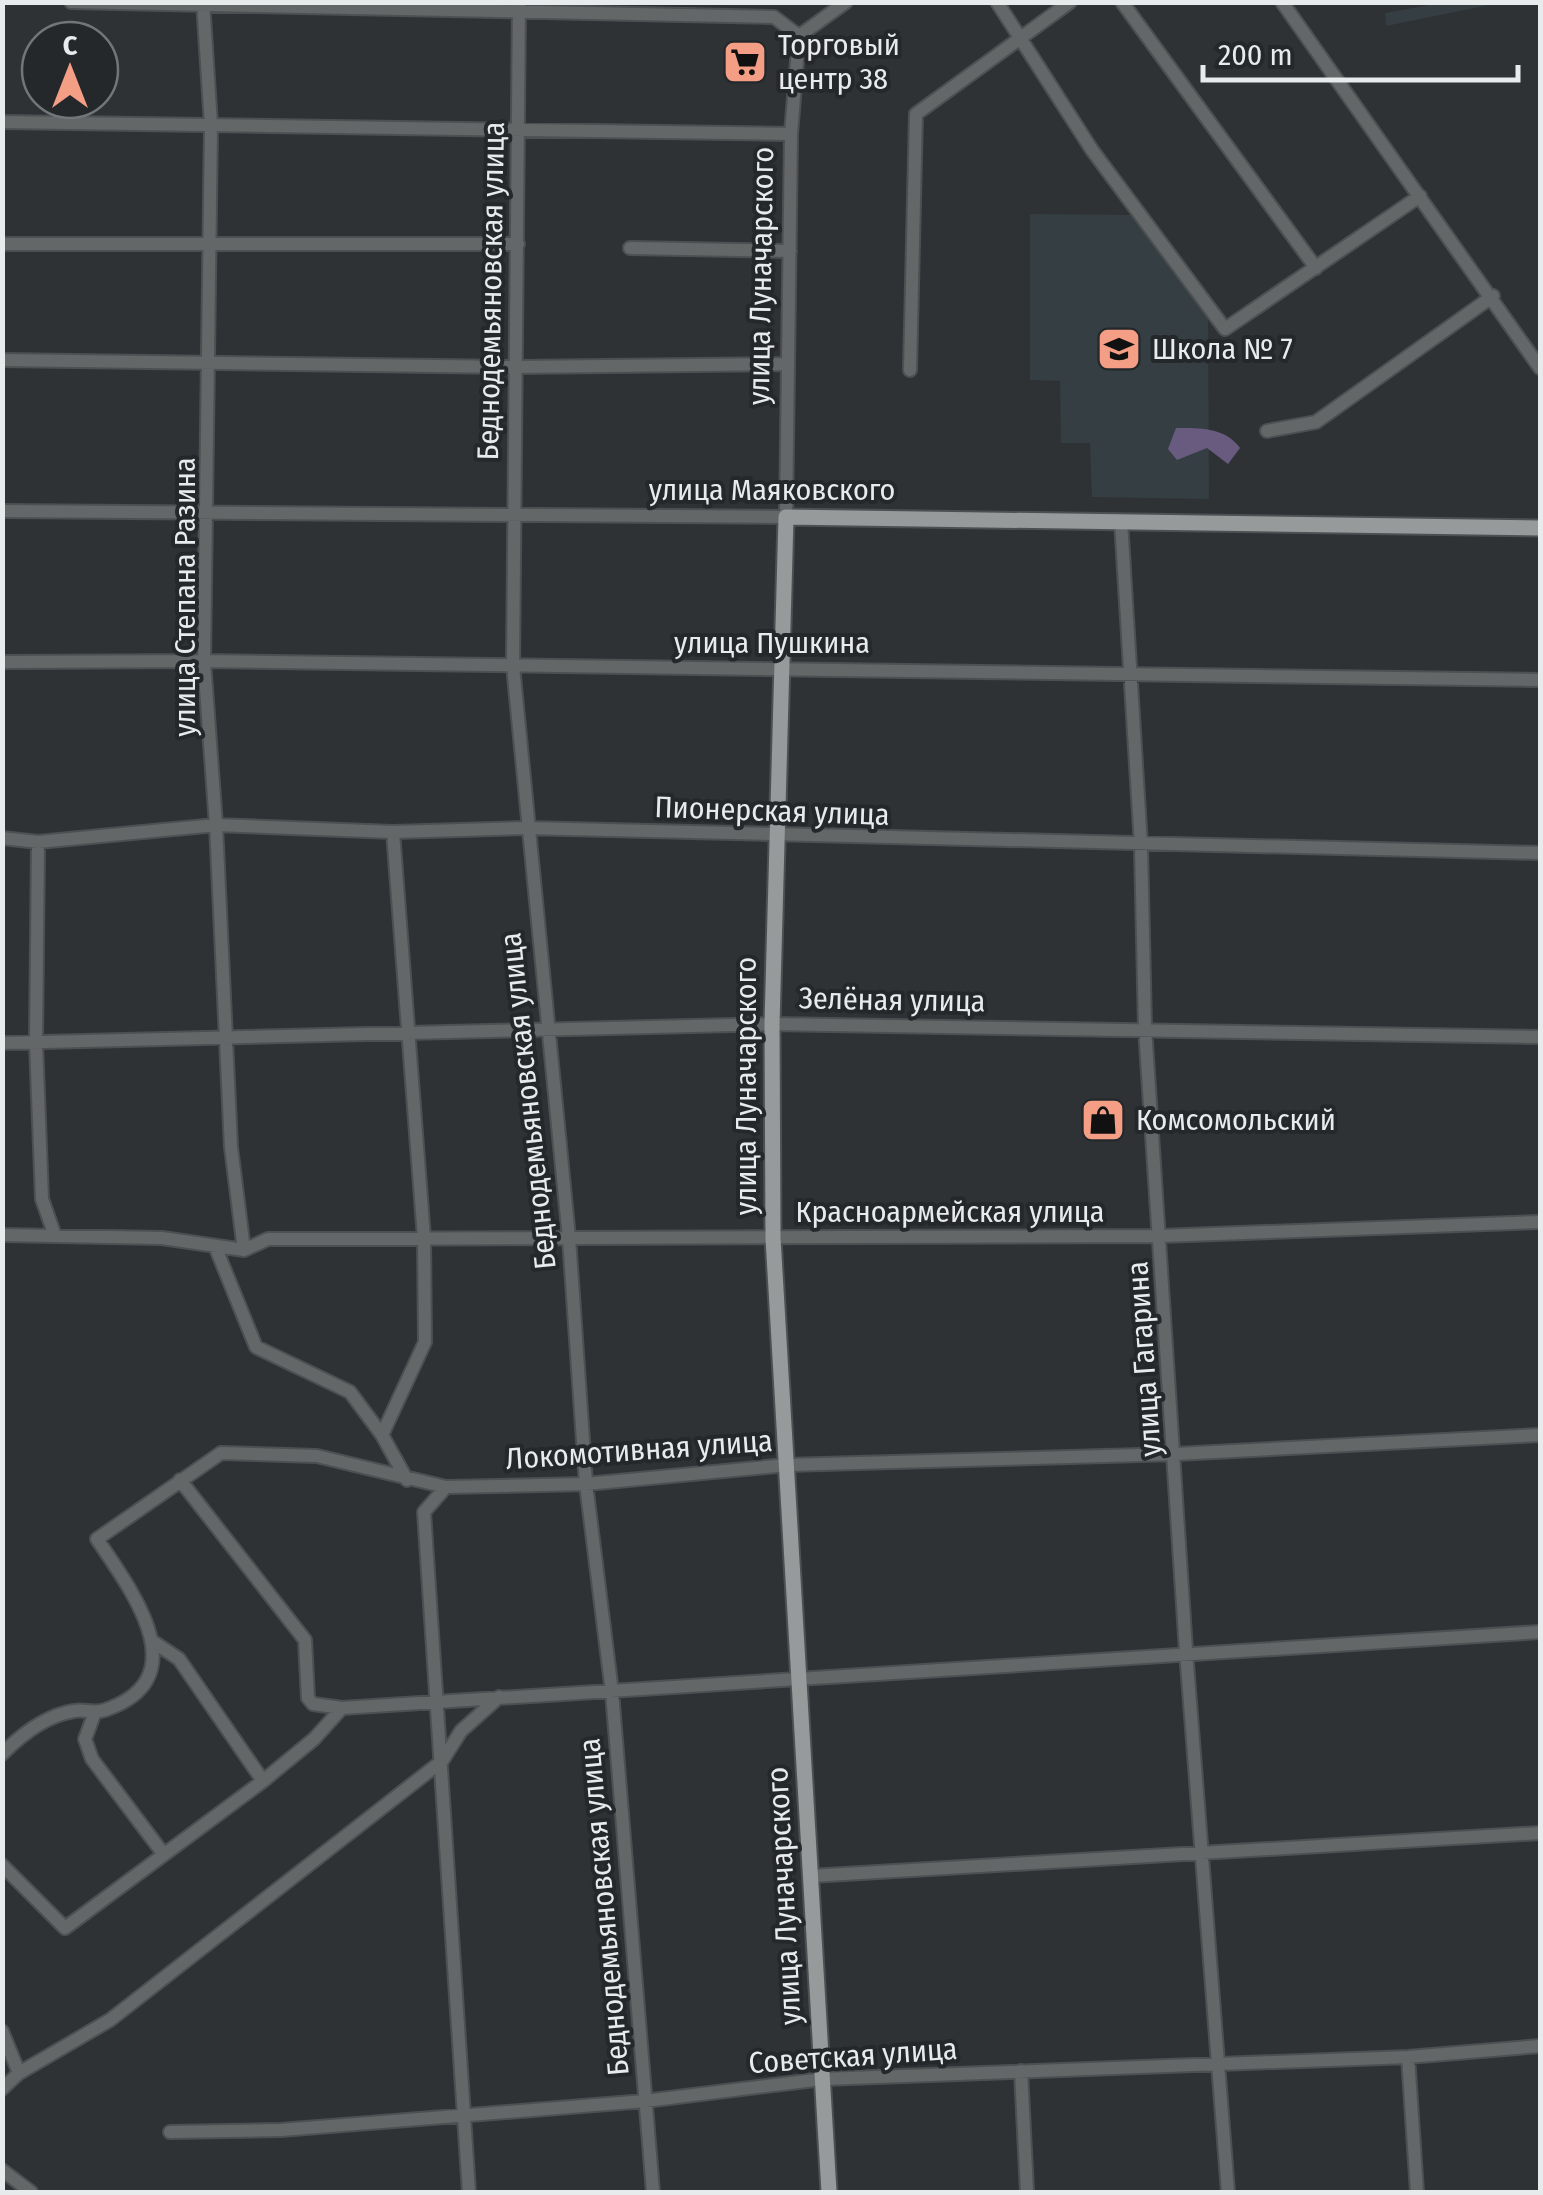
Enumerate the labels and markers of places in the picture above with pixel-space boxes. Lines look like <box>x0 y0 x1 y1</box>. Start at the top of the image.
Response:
place label: Торговый центр 38 <box>778 27 900 97</box>
supermarket icon: Торговый центр 38 <box>722 39 768 85</box>
school or university icon: Школа № 7 <box>1096 326 1142 372</box>
place label: Школа № 7 <box>1152 331 1293 367</box>
shop icon: Комсомольский <box>1080 1097 1126 1143</box>
place label: Комсомольский <box>1136 1102 1336 1138</box>

